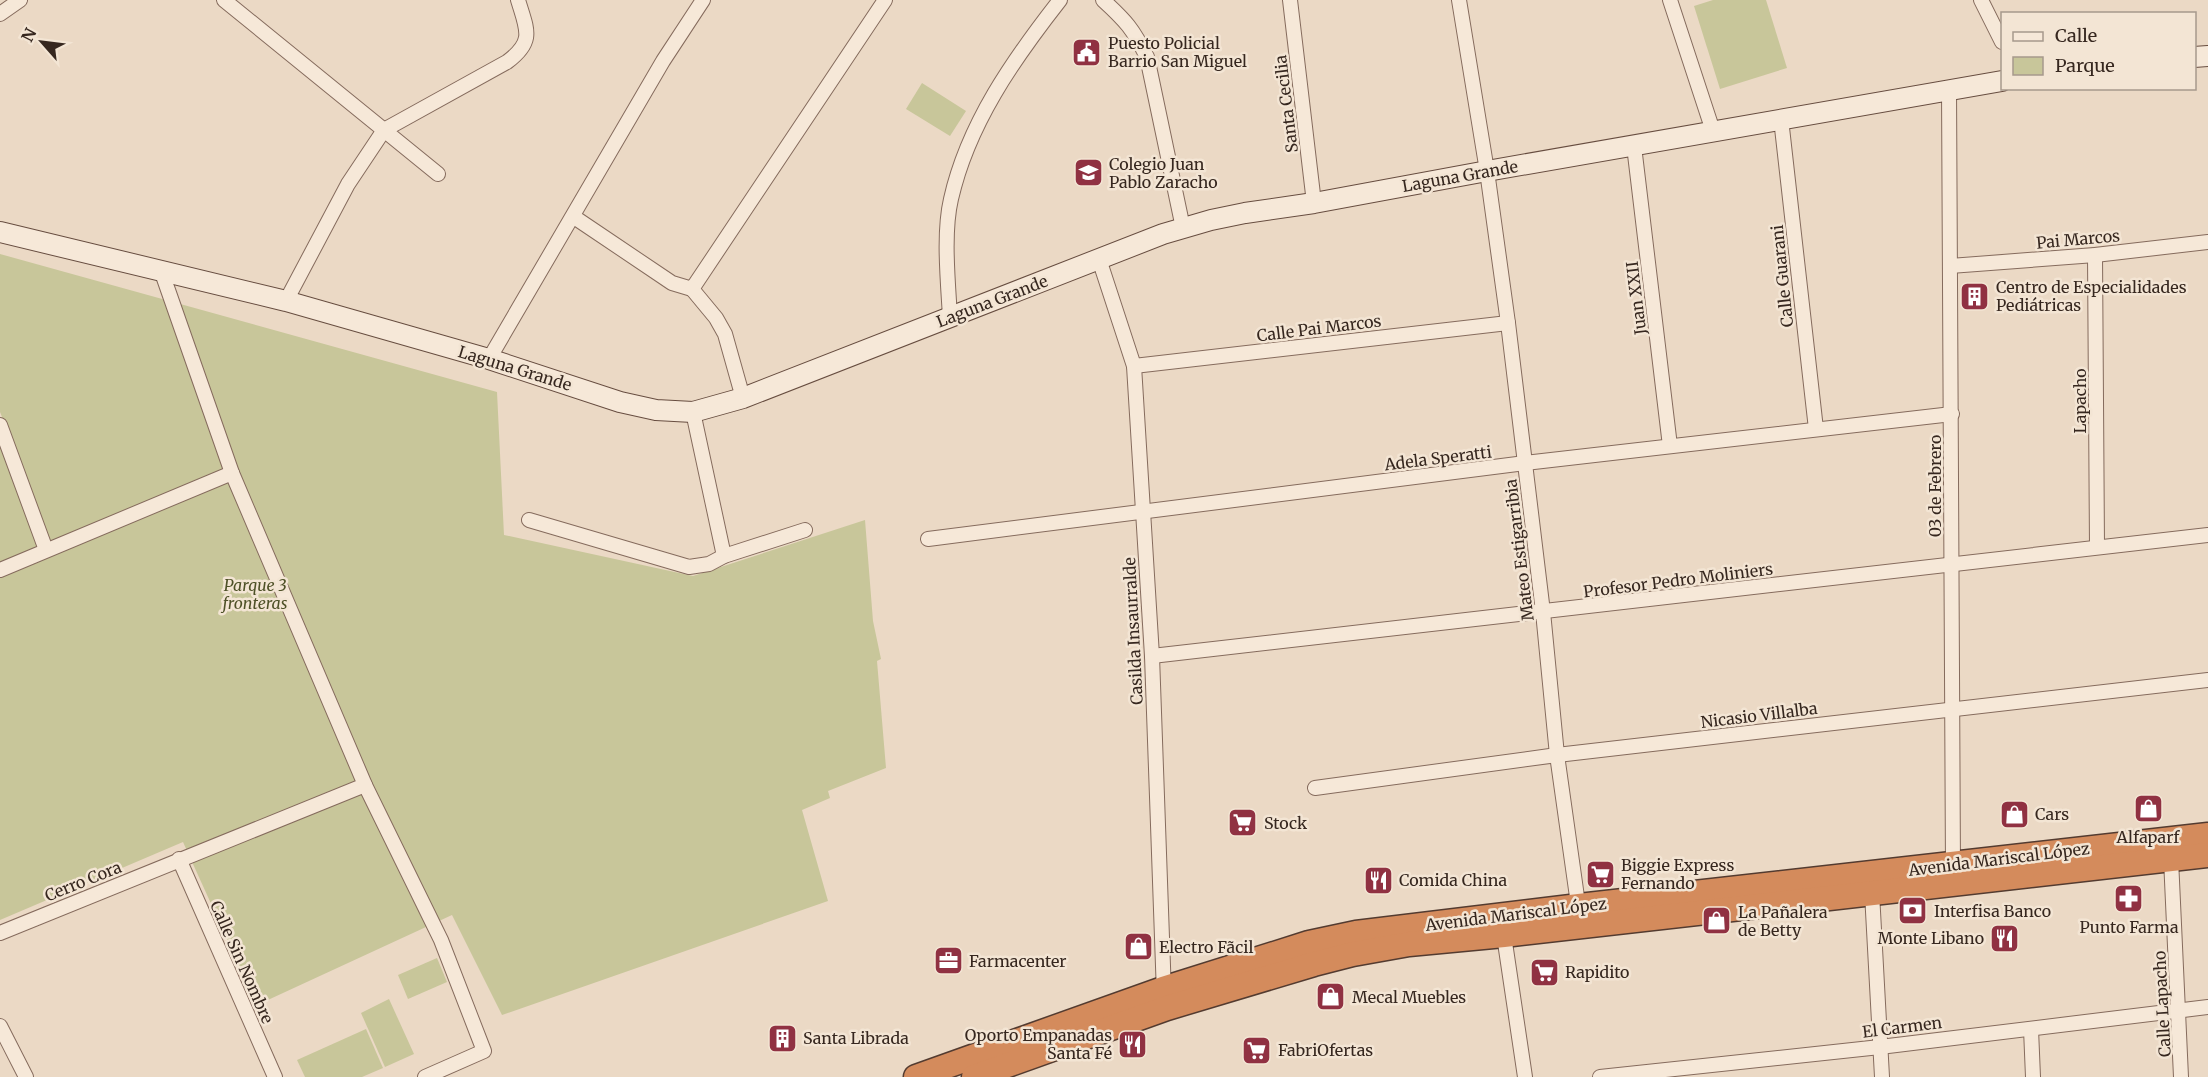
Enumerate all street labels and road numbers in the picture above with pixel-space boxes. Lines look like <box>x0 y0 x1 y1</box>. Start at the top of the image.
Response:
street label: Santa Cecilia <box>1270 54 1302 154</box>
street label: Laguna Grande <box>1400 156 1520 196</box>
street label: Calle Guarani <box>1767 224 1797 328</box>
street label: Pai Marcos <box>2035 225 2121 253</box>
street label: Juan XXII <box>1622 260 1651 337</box>
street label: Laguna Grande <box>934 271 1050 331</box>
street label: Calle Pai Marcos <box>1256 310 1383 346</box>
street label: Laguna Grande <box>456 341 574 395</box>
street label: Lapacho <box>2070 368 2090 434</box>
street label: 03 de Febrero <box>1925 435 1945 537</box>
street label: Adela Speratti <box>1382 441 1493 475</box>
street label: Mateo Estigarribia <box>1500 478 1538 622</box>
street label: Casilda Insaurralde <box>1119 557 1147 705</box>
street label: Profesor Pedro Moliniers <box>1582 558 1774 602</box>
street label: Nicasio Villalba <box>1700 698 1819 732</box>
street label: Avenida Mariscal López <box>1906 838 2091 880</box>
street label: Cerro Cora <box>42 856 125 905</box>
street label: Avenida Mariscal López <box>1423 893 1608 935</box>
street label: Calle Sin Nombre <box>206 898 278 1026</box>
street label: Calle Lapacho <box>2149 950 2175 1058</box>
street label: El Carmen <box>1861 1012 1943 1042</box>

